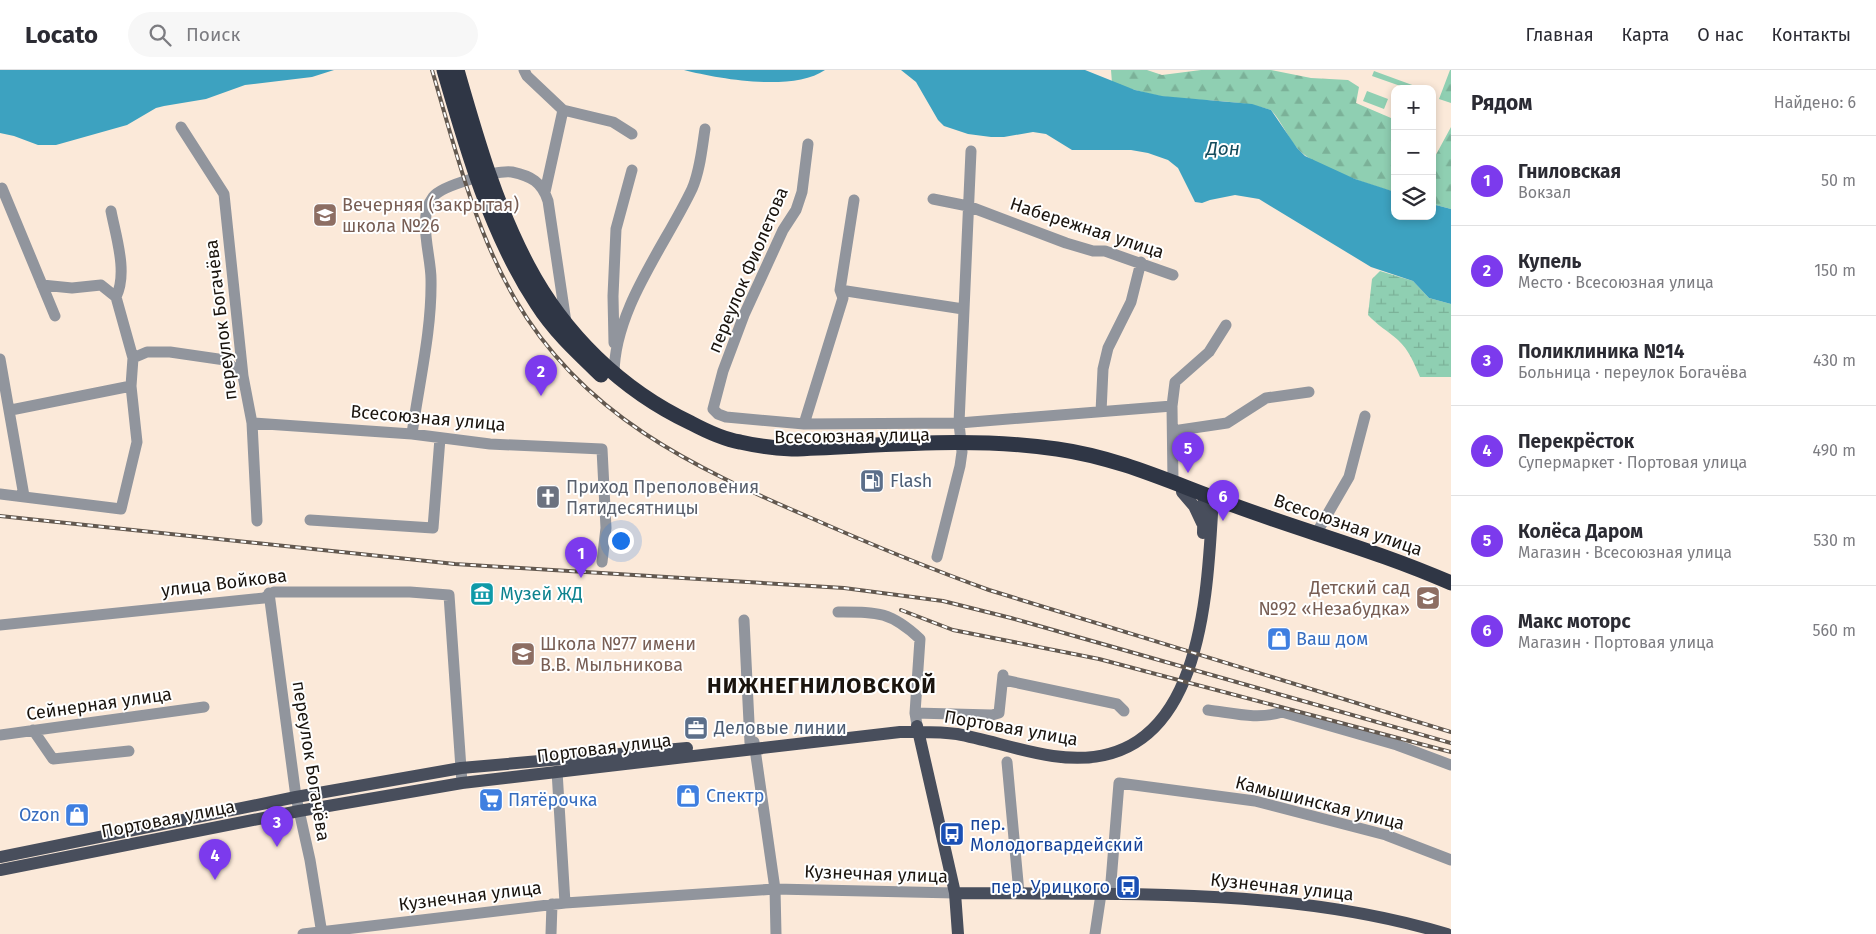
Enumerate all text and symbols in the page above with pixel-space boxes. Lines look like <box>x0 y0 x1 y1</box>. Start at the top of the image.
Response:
search box <box>128 12 478 57</box>
text: Locato <box>25 21 98 49</box>
icon: search <box>146 21 174 49</box>
text: Поиск <box>186 23 240 46</box>
text: Главная <box>1526 24 1594 46</box>
text: Карта <box>1622 24 1669 46</box>
text: О нас <box>1697 24 1744 46</box>
text: Контакты <box>1772 24 1851 46</box>
map controls <box>1391 85 1436 220</box>
button: + <box>1391 85 1436 130</box>
text: Рядом <box>1471 90 1532 116</box>
text: Найдено: 6 <box>1774 93 1856 112</box>
button: − <box>1391 130 1436 175</box>
water label: Дон <box>1204 137 1240 160</box>
text: Гниловская <box>1518 160 1621 183</box>
text: 1 <box>1483 171 1491 190</box>
text: 50 m <box>1821 171 1856 190</box>
button: layers <box>1391 175 1436 220</box>
text: Вокзал <box>1518 183 1571 202</box>
street label: переулок Фиолетова <box>703 184 793 356</box>
street label: Набережная улица <box>1007 193 1167 263</box>
place label: Вечерняя (закрытая) школа №26 <box>342 194 519 237</box>
school or university icon: Вечерняя (закрытая) школа №26 <box>312 202 338 228</box>
street label: переулок Богачёва <box>200 238 242 402</box>
text: Купель <box>1518 250 1582 273</box>
text: 2 <box>1483 261 1491 280</box>
text: 150 m <box>1814 261 1856 280</box>
text: Место · Всесоюзная улица <box>1518 273 1714 292</box>
text: Поликлиника №14 <box>1518 340 1685 363</box>
text: 3 <box>1483 351 1491 370</box>
text: 430 m <box>1813 351 1856 370</box>
pin: 2 <box>525 355 557 396</box>
text: Больница · переулок Богачёва <box>1518 363 1747 382</box>
street label: Всесоюзная улица <box>349 400 507 436</box>
street label: Всесоюзная улица <box>774 424 930 448</box>
text: Перекрёсток <box>1518 430 1634 453</box>
pin: 5 <box>1172 432 1204 473</box>
text: 4 <box>1482 441 1492 460</box>
text: 490 m <box>1813 441 1856 460</box>
text: Супермаркет · Портовая улица <box>1518 453 1747 472</box>
fuel station icon: Flash <box>859 468 885 494</box>
place label: Flash <box>890 470 932 492</box>
place label: Приход Преполовения Пятидесятницы <box>566 476 759 519</box>
pin: 6 <box>1207 480 1239 521</box>
church icon: Приход Преполовения Пятидесятницы <box>535 484 561 510</box>
street label: Всесоюзная улица <box>1271 489 1425 561</box>
text: Колёса Даром <box>1518 520 1643 543</box>
your location <box>608 528 634 554</box>
text: 5 <box>1483 531 1491 550</box>
text: 530 m <box>1813 531 1856 550</box>
pin: 1 <box>565 537 597 578</box>
text: Магазин · Всесоюзная улица <box>1518 543 1732 562</box>
street label: улица Войкова <box>160 564 288 602</box>
place label: Детский сад №92 «Незабудка» <box>1258 577 1410 620</box>
museum icon: Музей ЖД <box>469 581 495 607</box>
place label: Музей ЖД <box>500 583 583 605</box>
school or university icon: Детский сад №92 «Незабудка» <box>1415 585 1441 611</box>
text: Макс моторс <box>1518 610 1631 633</box>
text: 6 <box>1482 621 1492 640</box>
text: 560 m <box>1813 621 1856 640</box>
shop icon: Ваш дом <box>1266 626 1292 652</box>
place label: Ваш дом <box>1296 628 1368 650</box>
place label: Школа №77 имени В.В. Мыльникова <box>540 633 696 676</box>
text: Магазин · Портовая улица <box>1518 633 1714 652</box>
school or university icon: Школа №77 имени В.В. Мыльникова <box>510 641 536 667</box>
district label: НИЖНЕГНИЛОВСКОЙ <box>707 672 937 699</box>
street label: переулок Богачёва <box>287 679 335 843</box>
street label: Сейнерная улица <box>25 683 173 725</box>
street label: Портовая улица <box>942 705 1080 751</box>
office icon: Деловые линии <box>683 715 709 741</box>
place label: Деловые линии <box>713 717 847 739</box>
street label: Портовая улица <box>535 729 673 767</box>
street label: Камышинская улица <box>1233 771 1407 835</box>
shop icon: Спектр <box>675 783 701 809</box>
place label: Спектр <box>706 785 764 807</box>
supermarket icon: Пятёрочка <box>478 787 504 813</box>
place label: Пятёрочка <box>508 789 598 811</box>
street label: Портовая улица <box>99 795 237 843</box>
shop icon: Ozon <box>64 802 90 828</box>
place label: Ozon <box>19 804 60 826</box>
pin: 3 <box>261 806 293 847</box>
place label: пер. Молодогвардейский <box>970 813 1144 856</box>
bus stop icon: пер. Молодогвардейский <box>939 821 965 847</box>
pin: 4 <box>199 839 231 880</box>
street label: Кузнечная улица <box>804 860 948 888</box>
street label: Кузнечная улица <box>1209 869 1355 905</box>
bus stop icon: пер. Урицкого <box>1115 874 1141 900</box>
street label: Кузнечная улица <box>397 876 543 916</box>
place label: пер. Урицкого <box>991 876 1110 898</box>

